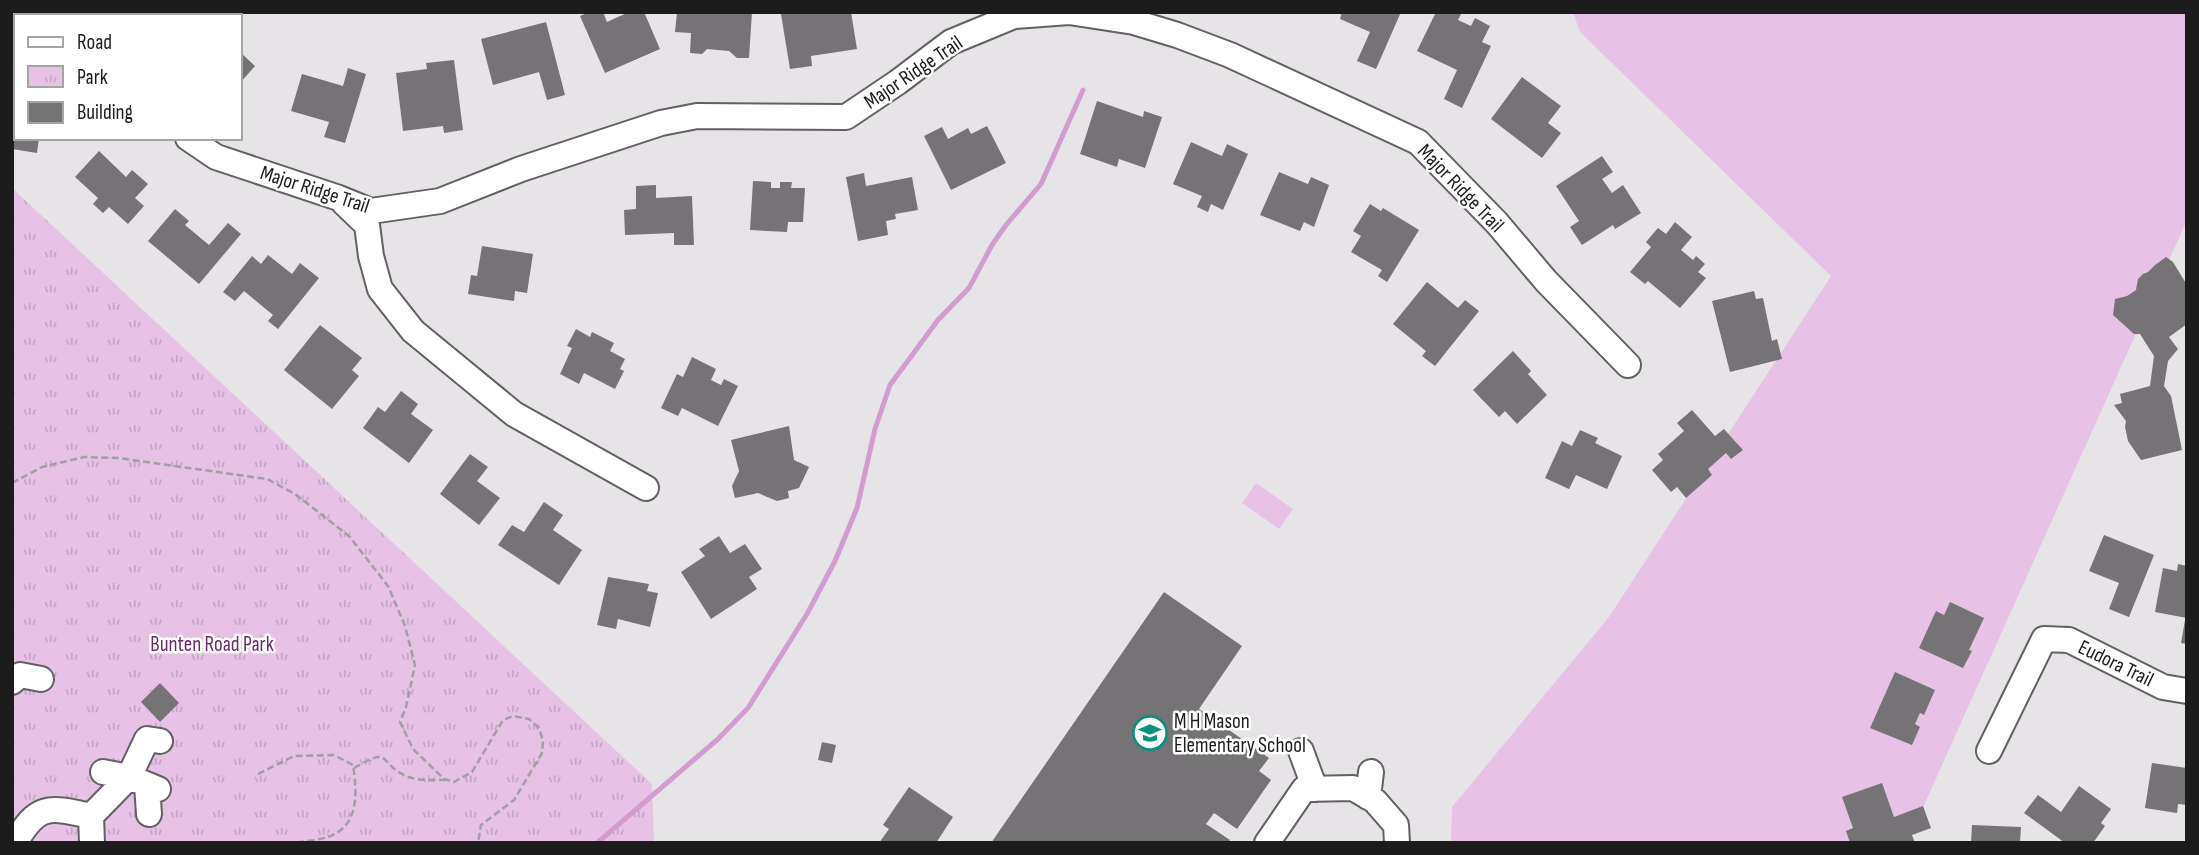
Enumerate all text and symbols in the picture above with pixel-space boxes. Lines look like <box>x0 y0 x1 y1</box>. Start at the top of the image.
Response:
legend <box>14 14 242 140</box>
text: Road <box>77 30 112 55</box>
street label: Major Ridge Trail <box>859 30 967 114</box>
text: Park <box>77 65 108 90</box>
text: Building <box>77 100 133 125</box>
street label: Major Ridge Trail <box>1412 139 1509 238</box>
street label: Major Ridge Trail <box>257 160 373 219</box>
park label: Bunten Road Park <box>150 632 274 657</box>
street label: Eudora Trail <box>2074 635 2157 692</box>
place label: M H Mason Elementary School <box>1174 709 1306 758</box>
school or university icon: M H Mason Elementary School <box>1131 714 1169 752</box>

